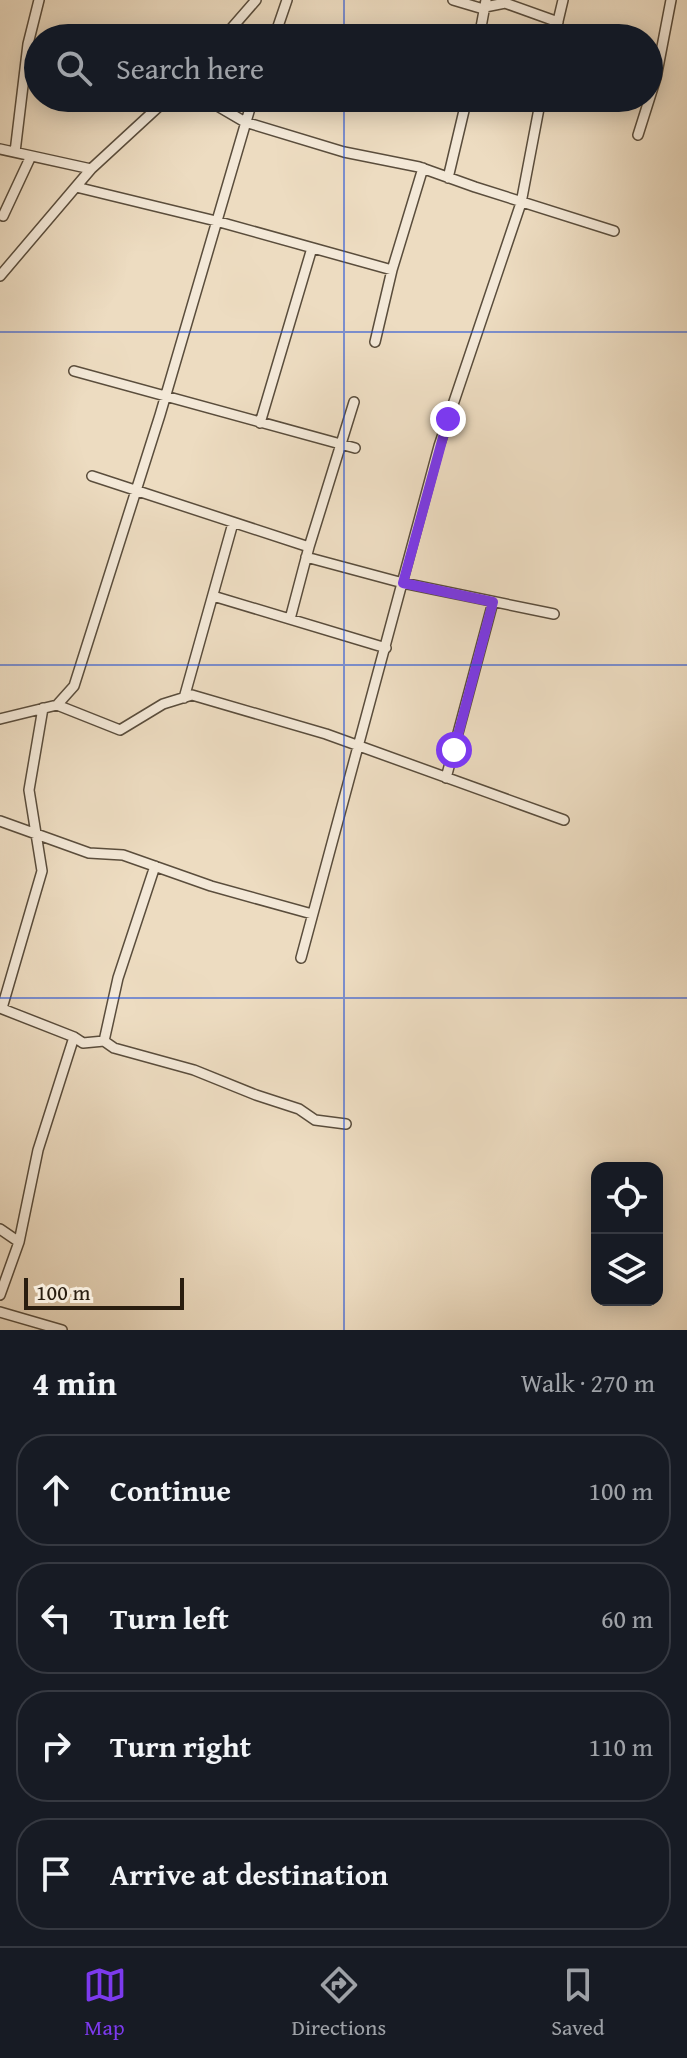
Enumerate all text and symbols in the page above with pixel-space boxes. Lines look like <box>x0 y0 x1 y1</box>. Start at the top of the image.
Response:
search box <box>24 24 663 112</box>
icon: search <box>52 46 96 90</box>
text: Search here <box>116 46 264 90</box>
route end <box>430 401 466 437</box>
route start <box>436 732 472 768</box>
map controls <box>591 1162 663 1306</box>
button: locate <box>591 1162 663 1234</box>
button: layers <box>591 1234 663 1306</box>
scale bar <box>24 1274 184 1310</box>
text: 100 m <box>36 1276 91 1308</box>
text: 4 min <box>32 1358 117 1407</box>
text: Walk · 270 m <box>521 1363 655 1402</box>
icon: ahead <box>34 1468 78 1512</box>
text: Continue <box>110 1468 231 1512</box>
text: 100 m <box>588 1471 653 1510</box>
icon: left <box>34 1596 78 1640</box>
text: Turn left <box>110 1596 229 1640</box>
text: 60 m <box>601 1599 653 1638</box>
icon: right <box>34 1724 78 1768</box>
text: Turn right <box>110 1724 251 1768</box>
text: 110 m <box>588 1727 653 1766</box>
icon: arrive <box>34 1852 78 1896</box>
text: Arrive at destination <box>110 1852 388 1896</box>
tab: Map <box>83 1963 127 2043</box>
tab: Directions <box>292 1963 386 2043</box>
tab: Saved <box>551 1963 604 2043</box>

